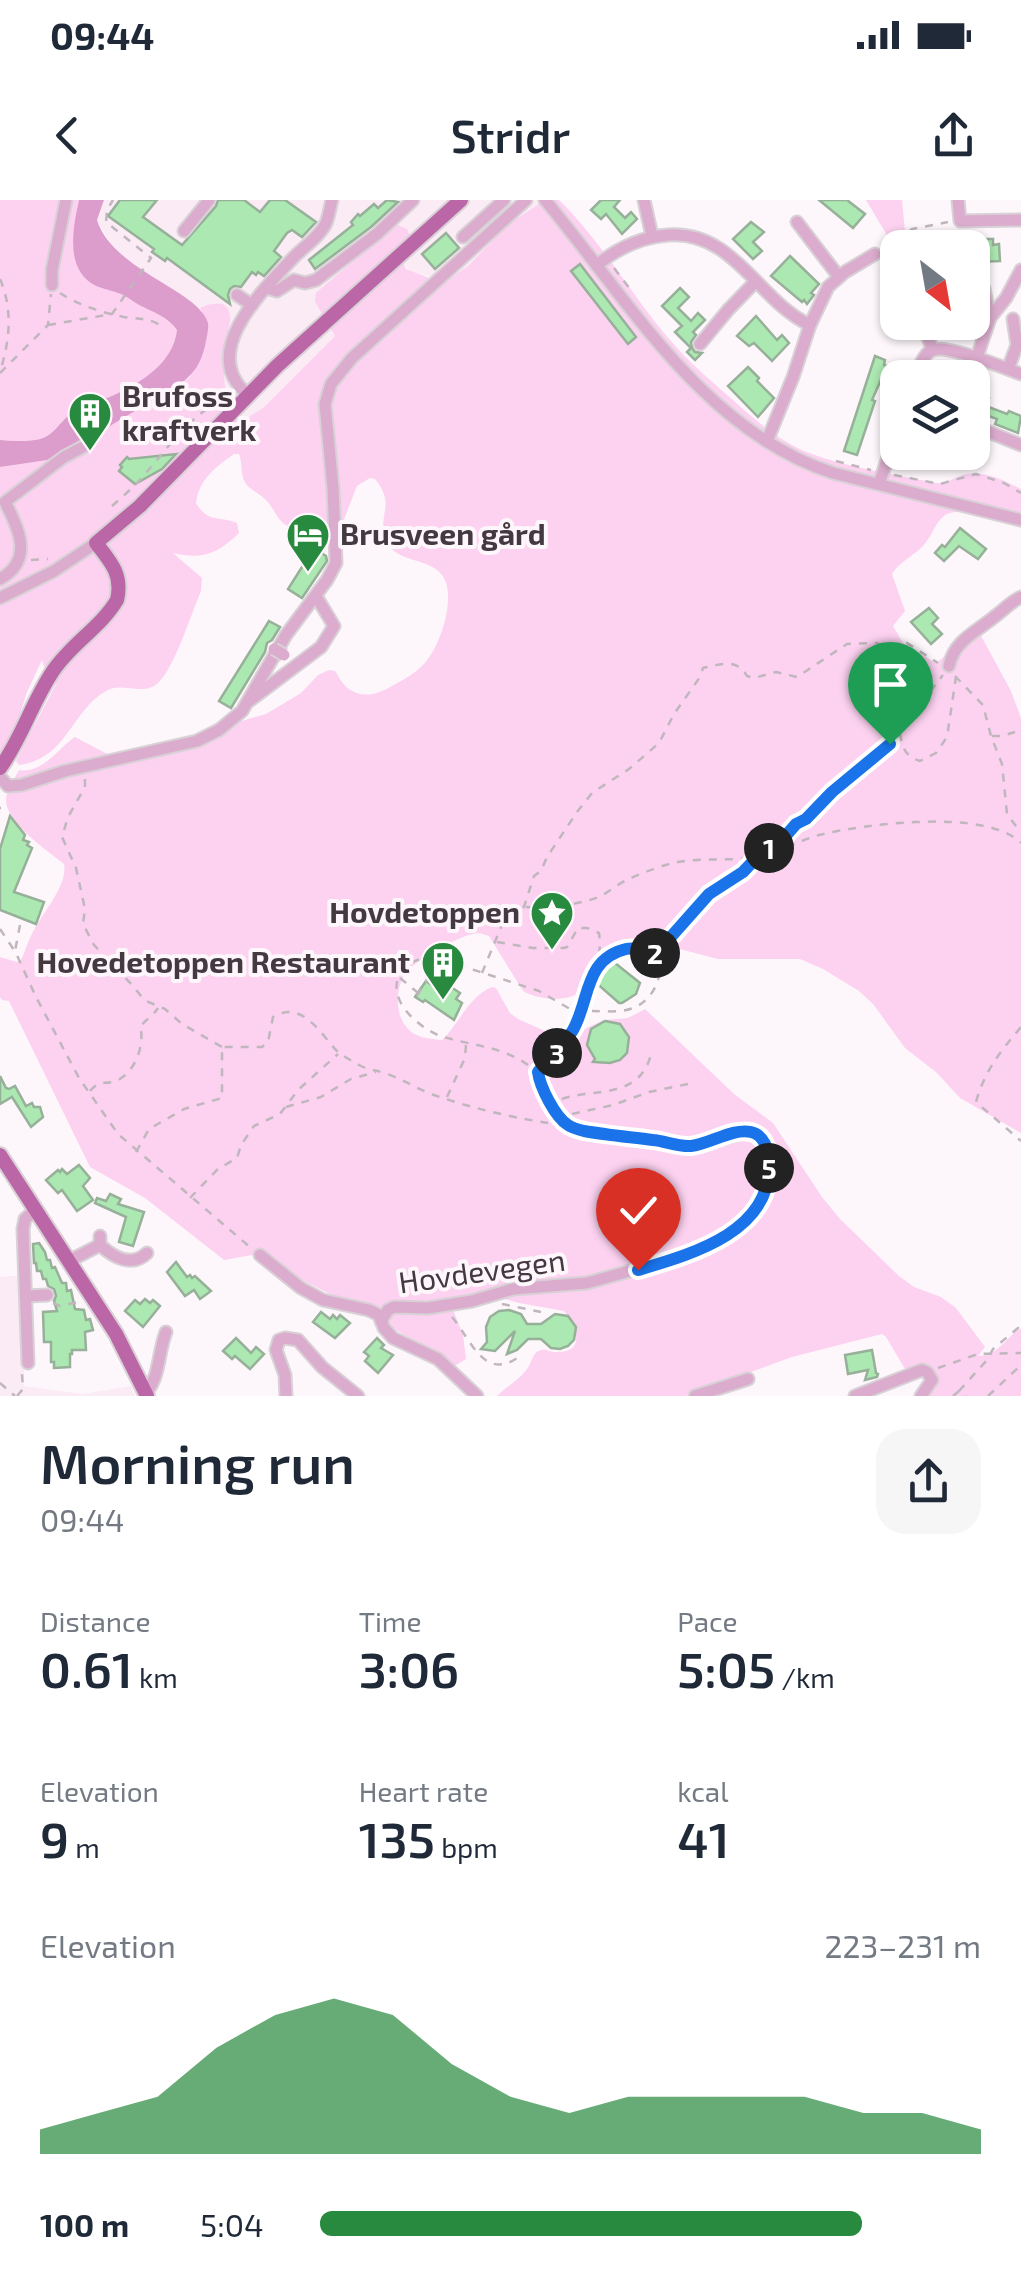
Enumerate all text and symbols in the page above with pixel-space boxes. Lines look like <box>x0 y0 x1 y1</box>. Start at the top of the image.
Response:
text: 09:44 <box>50 12 155 58</box>
icon: back <box>40 108 95 163</box>
text: Stridr <box>451 108 570 162</box>
icon: share <box>926 108 981 163</box>
north arrow <box>880 230 990 340</box>
map controls <box>880 230 990 470</box>
button: layers <box>880 360 990 470</box>
place label: Brufoss kraftverk <box>122 377 256 447</box>
building icon: Brufoss kraftverk <box>67 391 113 452</box>
hotel icon: Brusveen gård <box>285 512 331 573</box>
place label: Brusveen gård <box>340 515 546 551</box>
pin <box>848 642 933 745</box>
icon: arrive <box>863 657 918 712</box>
pin: 1 <box>744 823 794 873</box>
text: 1 <box>763 831 775 865</box>
place icon: Hovdetoppen <box>529 890 575 951</box>
place label: Hovdetoppen <box>329 893 520 929</box>
pin: 2 <box>630 928 680 978</box>
text: 2 <box>647 936 663 970</box>
building icon: Hovedetoppen Restaurant <box>420 940 466 1001</box>
place label: Hovedetoppen Restaurant <box>37 943 410 979</box>
pin: 3 <box>532 1028 582 1078</box>
text: 3 <box>549 1036 565 1070</box>
pin: 5 <box>744 1143 794 1193</box>
text: 5 <box>761 1151 777 1185</box>
pin <box>596 1168 681 1271</box>
icon: check <box>611 1183 666 1238</box>
street label: Hovdevegen <box>396 1241 567 1300</box>
text: Morning run <box>40 1429 355 1495</box>
button: share <box>876 1429 981 1534</box>
text: 09:44 <box>40 1500 125 1538</box>
text: Distance <box>40 1604 151 1638</box>
text: Time <box>359 1604 421 1638</box>
text: Pace <box>677 1604 738 1638</box>
text: 0.61 <box>40 1638 133 1698</box>
text: 3:06 <box>359 1638 459 1698</box>
text: 5:05 <box>677 1638 775 1698</box>
text: km <box>133 1660 178 1694</box>
text: /km <box>775 1660 835 1694</box>
text: Elevation <box>40 1774 159 1808</box>
text: Heart rate <box>359 1774 488 1808</box>
text: kcal <box>677 1774 729 1808</box>
text: 9 <box>40 1808 69 1868</box>
text: 135 <box>359 1808 435 1868</box>
text: 41 <box>677 1808 730 1868</box>
text: m <box>69 1830 100 1864</box>
text: bpm <box>435 1830 498 1864</box>
text: Elevation <box>40 1926 176 1964</box>
text: 223–231 m <box>825 1926 981 1964</box>
text: 100 m <box>40 2205 129 2243</box>
text: 5:04 <box>200 2205 264 2243</box>

